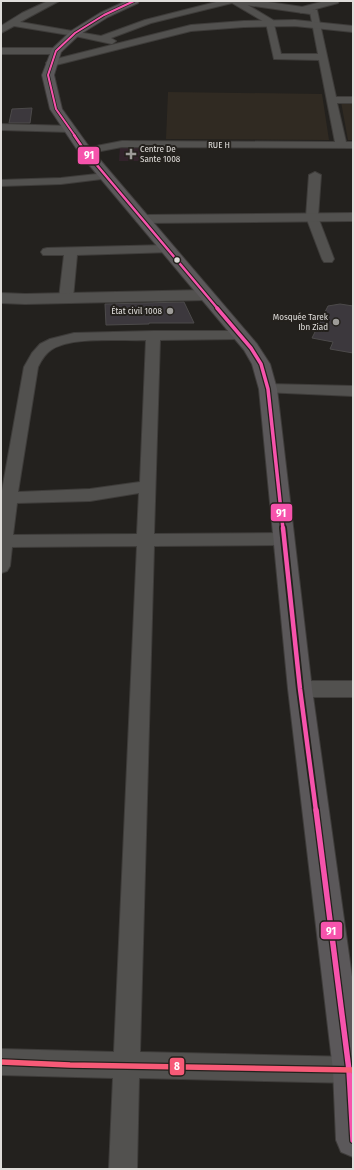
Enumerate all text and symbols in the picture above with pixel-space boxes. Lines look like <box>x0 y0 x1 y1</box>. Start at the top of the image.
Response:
street label: RUE H <box>208 140 230 150</box>
place label: Centre De Sante 1008 <box>140 144 181 164</box>
line badge: 91 <box>77 146 100 165</box>
marker: Centre De Sante 1008 <box>125 148 137 160</box>
text: 91 <box>84 149 94 162</box>
unlabelled marker <box>172 255 182 265</box>
place label: État civil 1008 <box>111 305 162 316</box>
marker: État civil 1008 <box>165 306 175 316</box>
place label: Mosquée Tarek Ibn Ziad <box>273 312 329 332</box>
marker: Mosquée Tarek Ibn Ziad <box>331 317 341 327</box>
line badge: 91 <box>270 503 293 522</box>
text: 91 <box>276 507 286 520</box>
line badge: 91 <box>320 921 343 940</box>
text: 91 <box>326 925 336 938</box>
line badge: 8 <box>169 1057 185 1076</box>
text: 8 <box>174 1060 180 1073</box>

